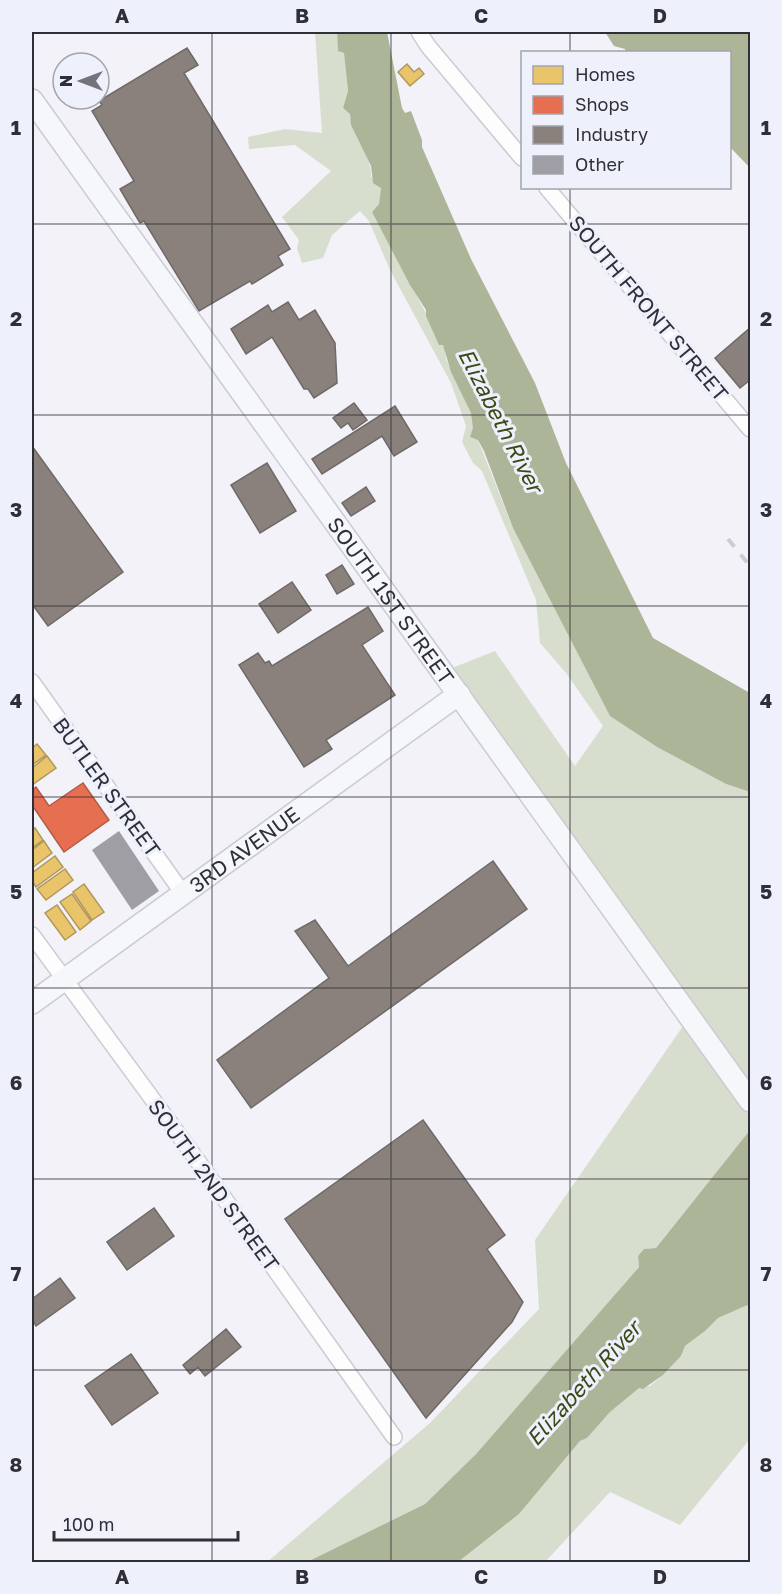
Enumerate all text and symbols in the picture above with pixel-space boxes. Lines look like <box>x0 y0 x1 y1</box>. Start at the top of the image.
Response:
text: A <box>115 3 129 27</box>
text: B <box>295 3 309 27</box>
text: C <box>474 3 488 27</box>
text: D <box>653 3 667 27</box>
north arrow <box>51 51 111 111</box>
legend <box>521 51 731 189</box>
text: Homes <box>575 63 635 85</box>
text: N <box>56 75 76 87</box>
text: Shops <box>575 93 629 115</box>
text: 1 <box>11 115 21 139</box>
text: 1 <box>761 115 771 139</box>
text: Industry <box>575 123 648 145</box>
text: Other <box>575 153 624 175</box>
street label: SOUTH FRONT STREET <box>564 210 734 406</box>
text: 2 <box>10 306 22 330</box>
text: 2 <box>760 306 772 330</box>
water label: Elizabeth River <box>453 343 550 500</box>
text: 3 <box>10 497 22 521</box>
text: 3 <box>760 497 772 521</box>
street label: SOUTH 1ST STREET <box>322 512 460 689</box>
text: 4 <box>10 688 22 712</box>
text: 4 <box>760 688 772 712</box>
street label: BUTLER STREET <box>48 712 166 862</box>
street label: 3RD AVENUE <box>184 801 304 898</box>
text: 5 <box>10 879 22 903</box>
text: 5 <box>760 879 772 903</box>
text: 6 <box>10 1070 22 1094</box>
text: 6 <box>760 1070 772 1094</box>
street label: SOUTH 2ND STREET <box>143 1094 285 1276</box>
text: 7 <box>11 1261 22 1285</box>
text: 7 <box>761 1261 772 1285</box>
water label: Elizabeth River <box>520 1313 648 1451</box>
text: 8 <box>10 1452 22 1476</box>
text: 8 <box>760 1452 772 1476</box>
scale bar <box>54 1504 238 1542</box>
text: 100 m <box>63 1513 114 1535</box>
text: A <box>115 1564 129 1588</box>
text: B <box>295 1564 309 1588</box>
text: C <box>474 1564 488 1588</box>
text: D <box>653 1564 667 1588</box>

